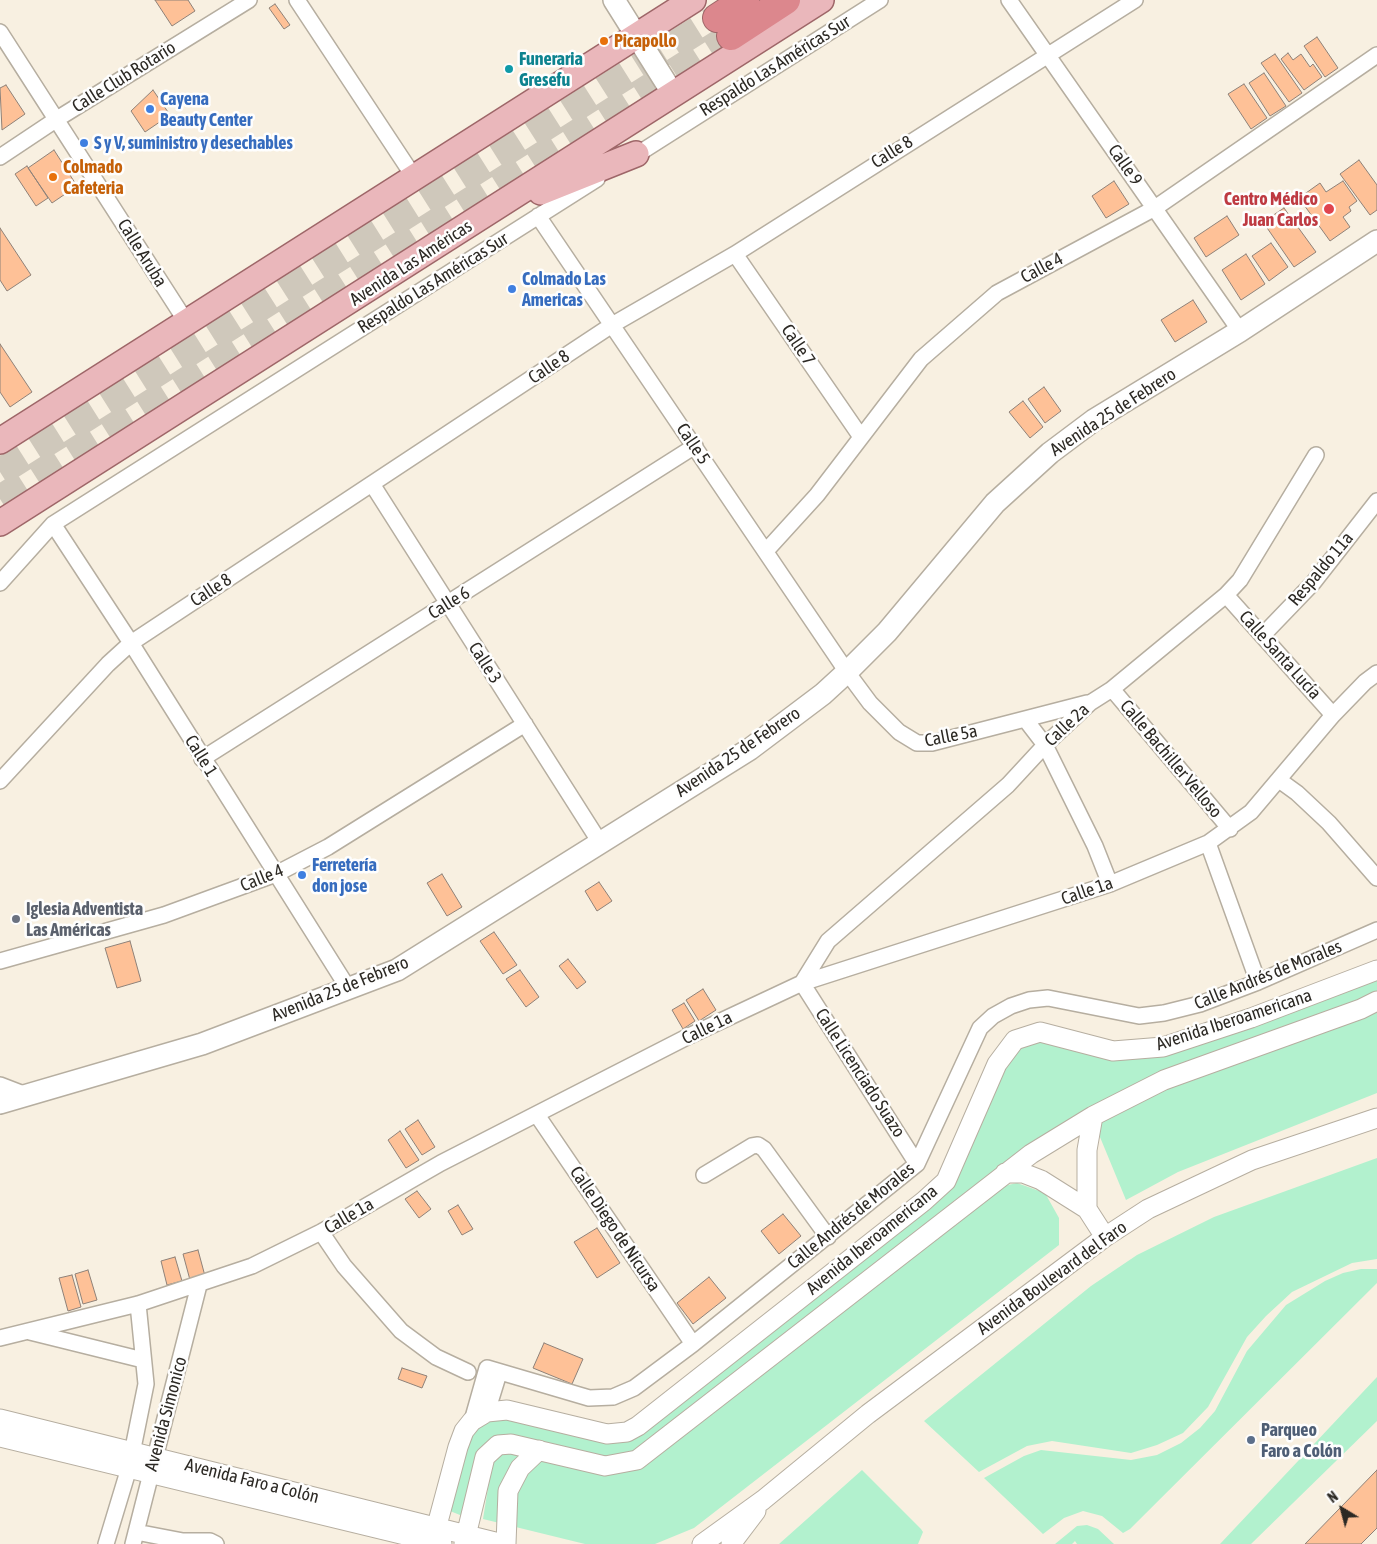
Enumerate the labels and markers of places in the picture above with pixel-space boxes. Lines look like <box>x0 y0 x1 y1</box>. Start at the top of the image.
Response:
place label: Picapollo <box>614 30 677 52</box>
marker: Picapollo <box>598 35 610 47</box>
place label: Funeraria Gresefu <box>519 48 583 90</box>
marker: Funeraria Gresefu <box>503 63 515 75</box>
place label: Cayena Beauty Center <box>160 88 252 130</box>
marker: Cayena Beauty Center <box>144 103 156 115</box>
place label: S y V, suministro y desechables <box>94 132 293 154</box>
marker: S y V, suministro y desechables <box>78 137 90 149</box>
place label: Colmado Cafeteria <box>63 156 124 198</box>
marker: Colmado Cafeteria <box>47 171 59 183</box>
place label: Centro Médico Juan Carlos <box>1224 188 1318 230</box>
marker: Centro Médico Juan Carlos <box>1322 202 1336 216</box>
place label: Colmado Las Americas <box>522 268 606 310</box>
marker: Colmado Las Americas <box>506 283 518 295</box>
place label: Ferretería don jose <box>312 854 377 896</box>
marker: Ferretería don jose <box>296 869 308 881</box>
place label: Iglesia Adventista Las Américas <box>26 898 143 941</box>
marker: Iglesia Adventista Las Américas <box>10 913 22 925</box>
place label: Parqueo Faro a Colón <box>1261 1419 1342 1462</box>
marker: Parqueo Faro a Colón <box>1245 1434 1257 1446</box>

